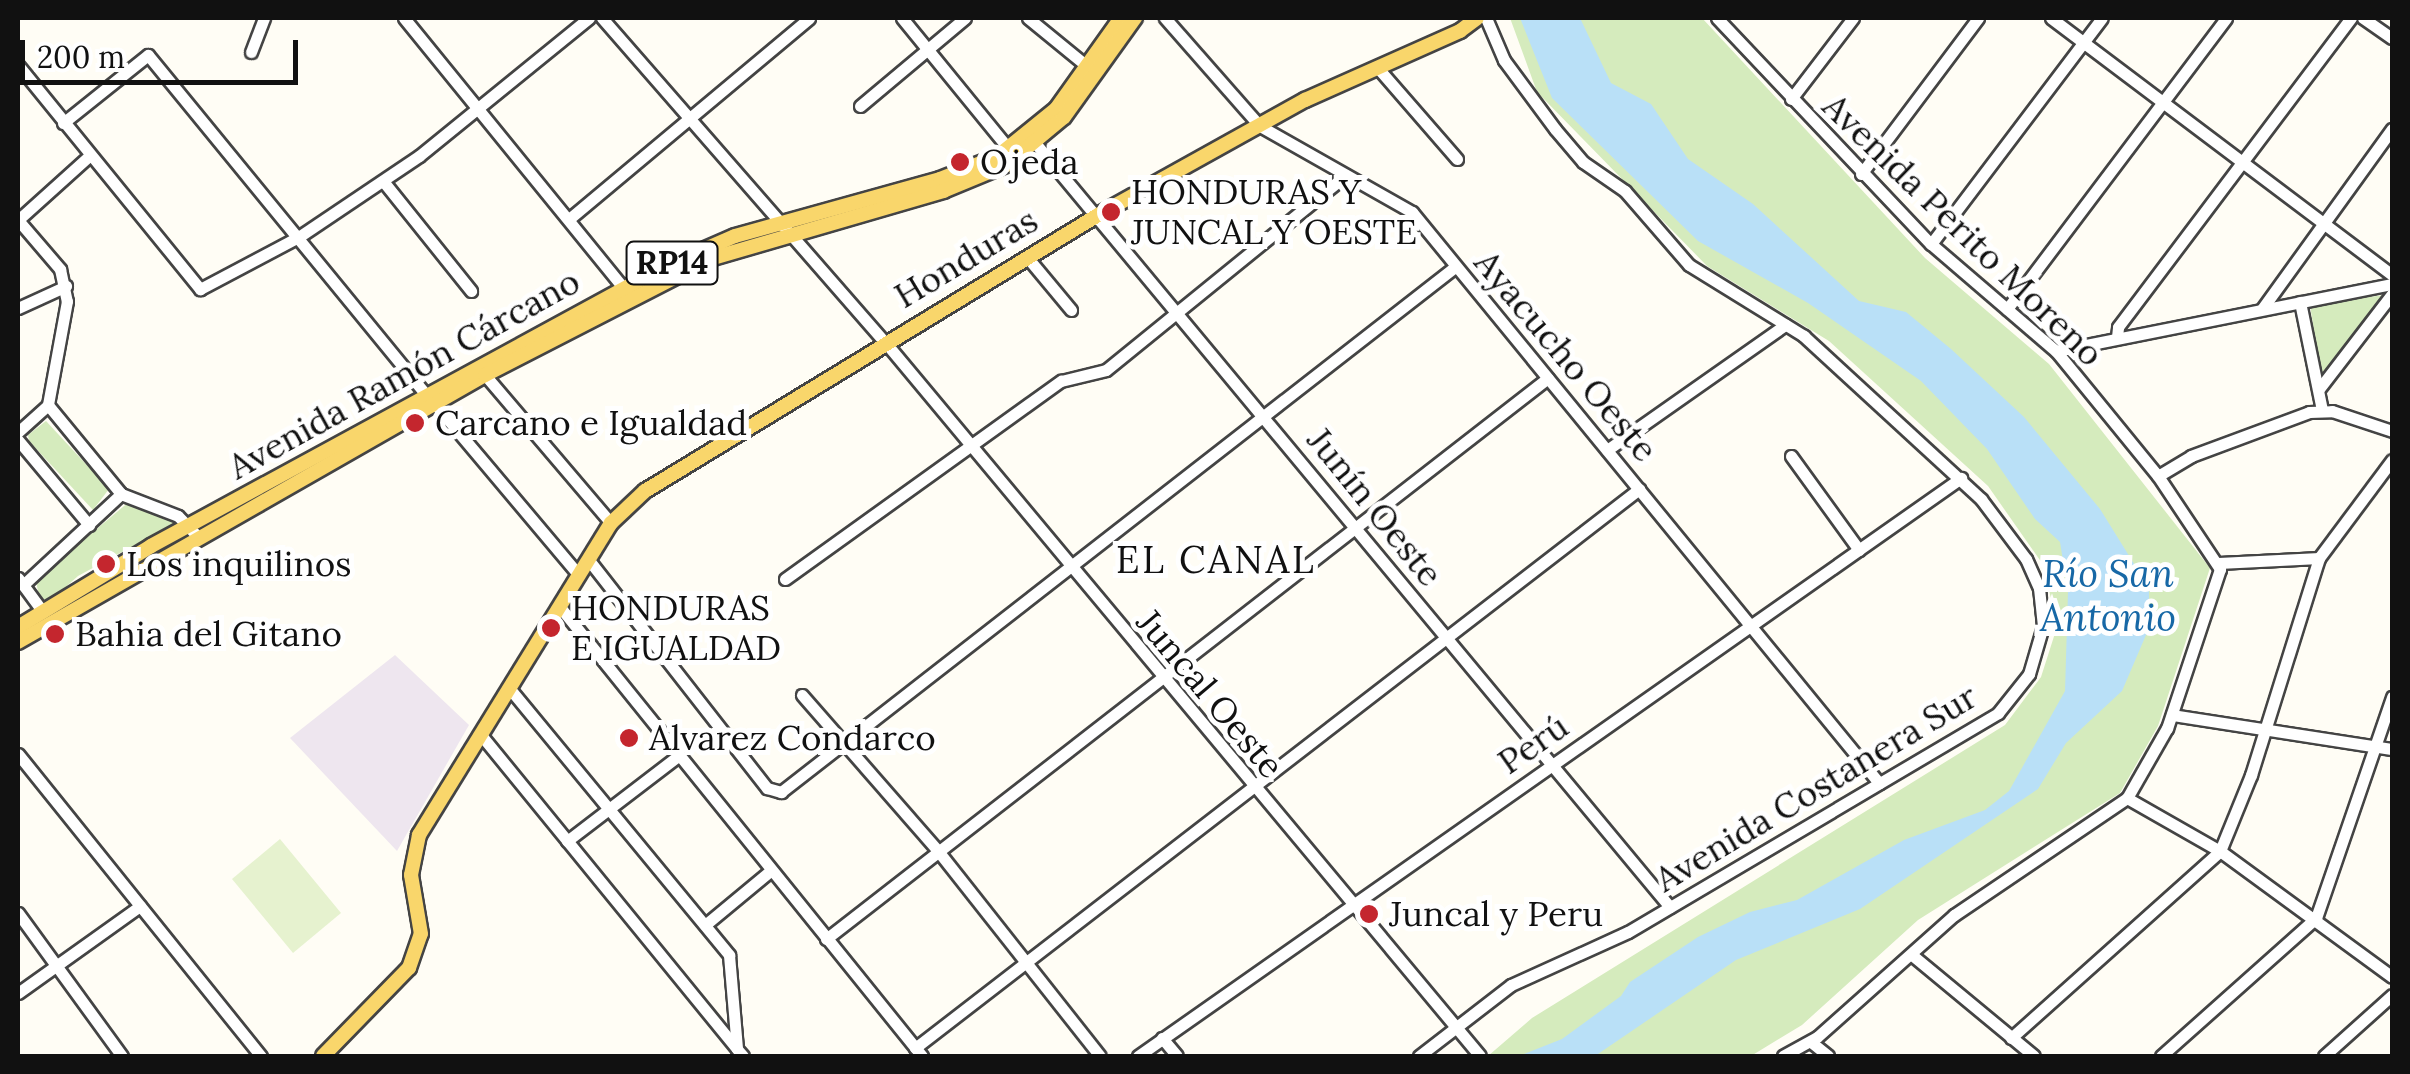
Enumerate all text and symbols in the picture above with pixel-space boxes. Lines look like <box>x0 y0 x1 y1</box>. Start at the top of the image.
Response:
scale bar <box>25 20 302 82</box>
text: 200 m <box>37 38 125 76</box>
street label: Avenida Perito Moreno <box>1814 85 2112 375</box>
place label: Ojeda <box>980 141 1078 183</box>
marker: Ojeda <box>949 151 971 173</box>
place label: HONDURAS Y JUNCAL Y OESTE <box>1131 171 1417 253</box>
street label: Honduras <box>887 199 1045 317</box>
marker: HONDURAS Y JUNCAL Y OESTE <box>1100 201 1122 223</box>
road number: RP14 <box>624 236 720 290</box>
street label: Ayacucho Oeste <box>1466 242 1666 470</box>
street label: Avenida Ramón Cárcano <box>221 260 587 488</box>
place label: Carcano e Igualdad <box>435 402 747 444</box>
marker: Carcano e Igualdad <box>404 412 426 434</box>
street label: Junín Oeste <box>1299 420 1451 594</box>
district label: EL CANAL <box>1116 537 1316 583</box>
place label: Los inquilinos <box>126 543 351 585</box>
water label: Río San Antonio <box>2040 551 2176 640</box>
marker: Los inquilinos <box>95 553 117 575</box>
place label: HONDURAS E IGUALDAD <box>571 587 781 669</box>
street label: Juncal Oeste <box>1128 602 1292 786</box>
place label: Bahia del Gitano <box>75 613 342 655</box>
marker: HONDURAS E IGUALDAD <box>540 617 562 639</box>
marker: Bahia del Gitano <box>44 623 66 645</box>
street label: Avenida Costanera Sur <box>1648 675 1984 901</box>
street label: Perú <box>1490 705 1576 783</box>
place label: Alvarez Condarco <box>649 717 936 759</box>
marker: Alvarez Condarco <box>618 727 640 749</box>
place label: Juncal y Peru <box>1389 893 1603 935</box>
marker: Juncal y Peru <box>1358 903 1380 925</box>

